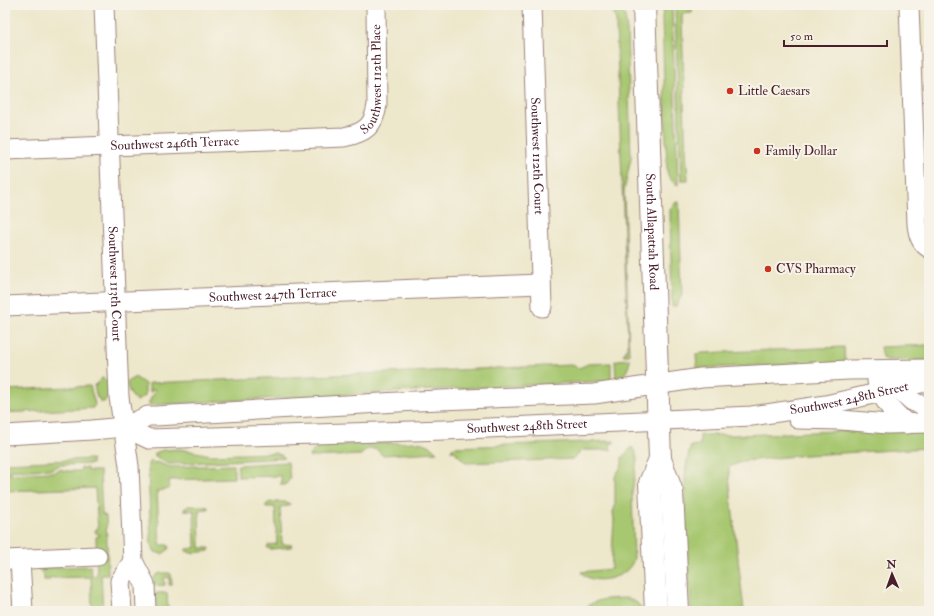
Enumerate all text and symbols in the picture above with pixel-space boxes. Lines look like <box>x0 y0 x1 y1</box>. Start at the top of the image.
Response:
scale bar <box>784 22 887 48</box>
street label: Southwest 112th Place <box>357 24 385 138</box>
text: 50 m <box>790 29 814 44</box>
place label: Little Caesars <box>738 83 811 99</box>
marker: Little Caesars <box>725 86 735 96</box>
street label: Southwest 112th Court <box>527 97 547 215</box>
street label: Southwest 246th Terrace <box>110 133 240 154</box>
place label: Family Dollar <box>765 143 837 160</box>
marker: Family Dollar <box>752 146 762 156</box>
street label: South Allapattah Road <box>642 173 662 291</box>
street label: Southwest 113th Court <box>104 226 125 342</box>
place label: CVS Pharmacy <box>776 261 856 278</box>
marker: CVS Pharmacy <box>763 264 773 274</box>
street label: Southwest 247th Terrace <box>208 284 338 306</box>
street label: Southwest 248th Street <box>789 378 910 418</box>
street label: Southwest 248th Street <box>466 416 588 437</box>
north arrow <box>872 554 912 594</box>
text: N <box>886 558 898 571</box>

